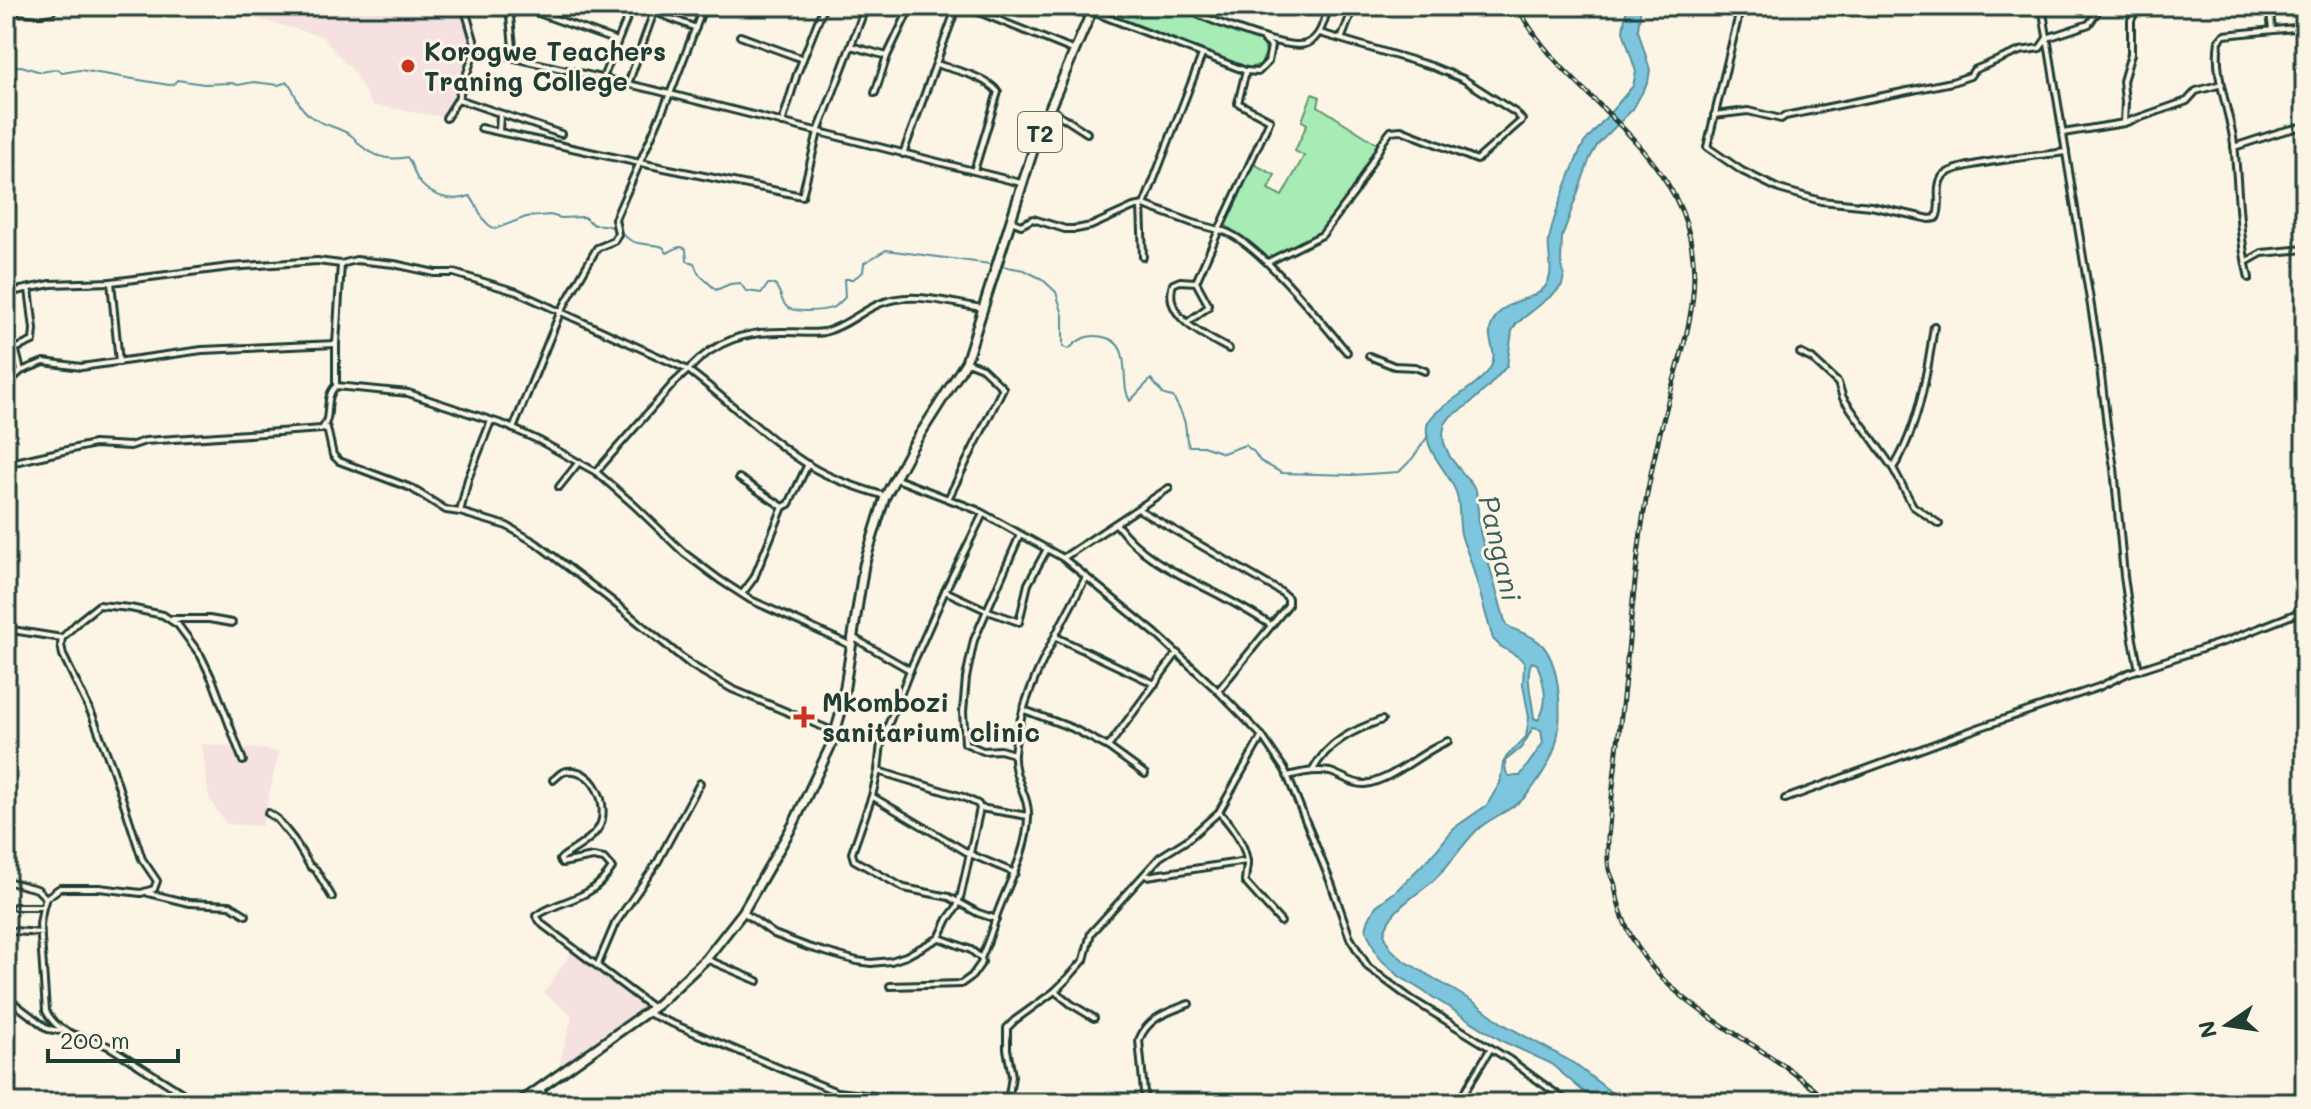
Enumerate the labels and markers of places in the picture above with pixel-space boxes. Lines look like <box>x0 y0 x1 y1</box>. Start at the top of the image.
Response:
place label: Korogwe Teachers Traning College <box>424 34 666 98</box>
marker: Korogwe Teachers Traning College <box>399 57 417 75</box>
place label: Mkombozi sanitarium clinic <box>822 685 1040 749</box>
marker: Mkombozi sanitarium clinic <box>793 706 815 728</box>

